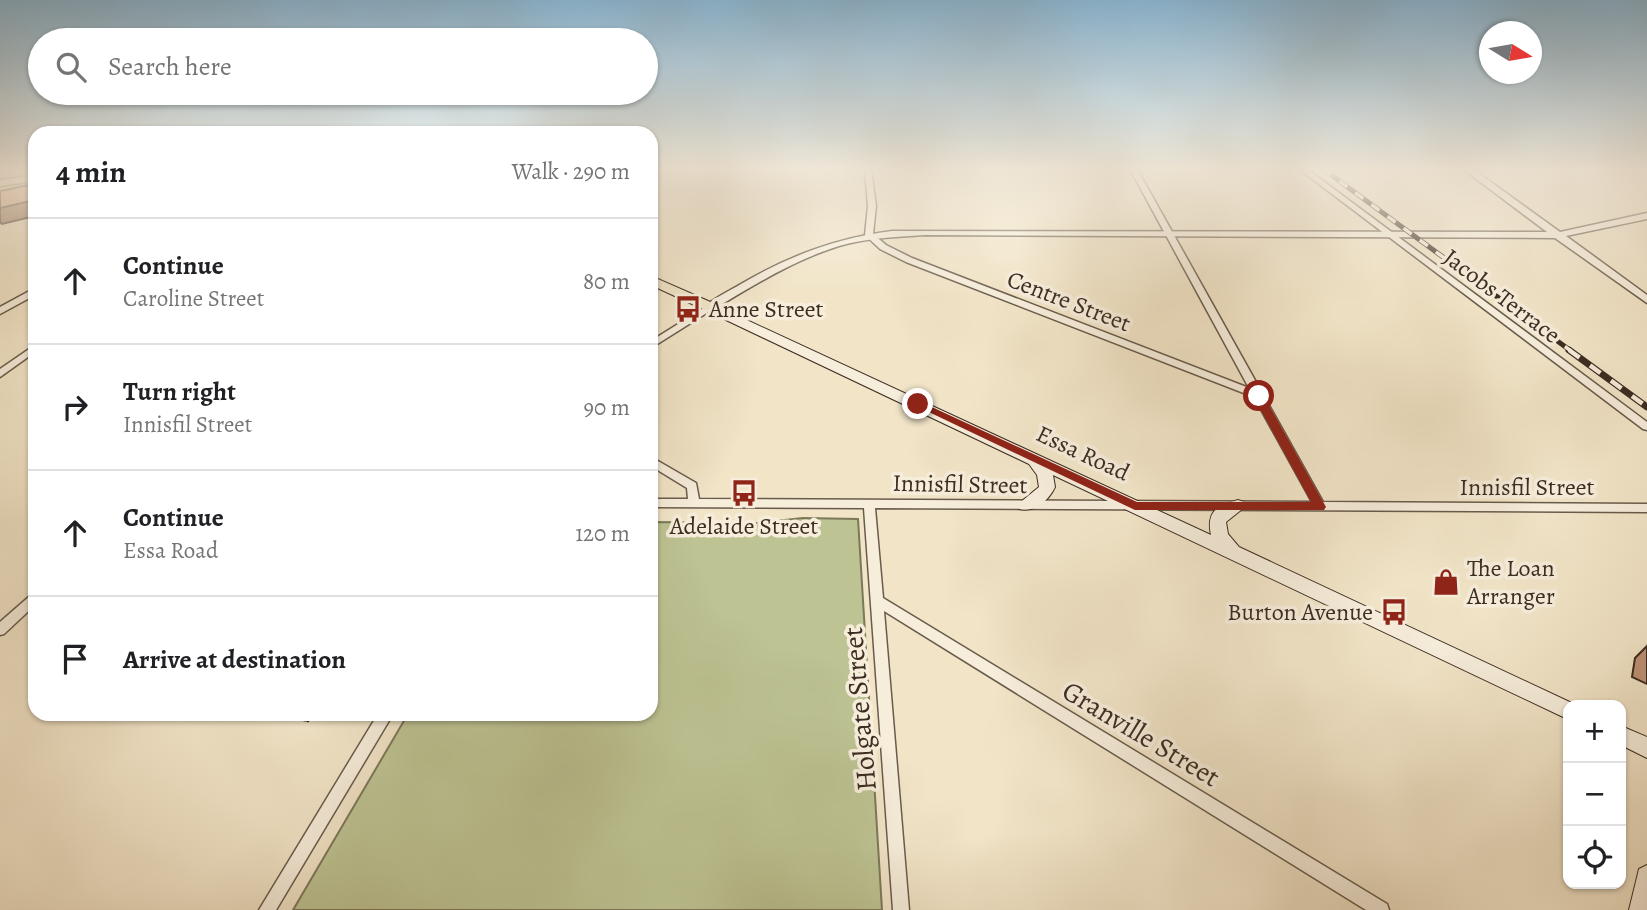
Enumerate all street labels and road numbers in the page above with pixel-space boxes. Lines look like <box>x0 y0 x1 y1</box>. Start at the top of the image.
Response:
street label: Jacobs Terrace <box>1437 241 1567 351</box>
street label: Centre Street <box>1003 263 1135 339</box>
street label: Essa Road <box>1031 417 1135 489</box>
street label: Innisfil Street <box>892 467 1028 501</box>
street label: Innisfil Street <box>1460 471 1595 503</box>
street label: Holgate Street <box>834 626 886 792</box>
street label: Granville Street <box>1055 672 1227 796</box>

